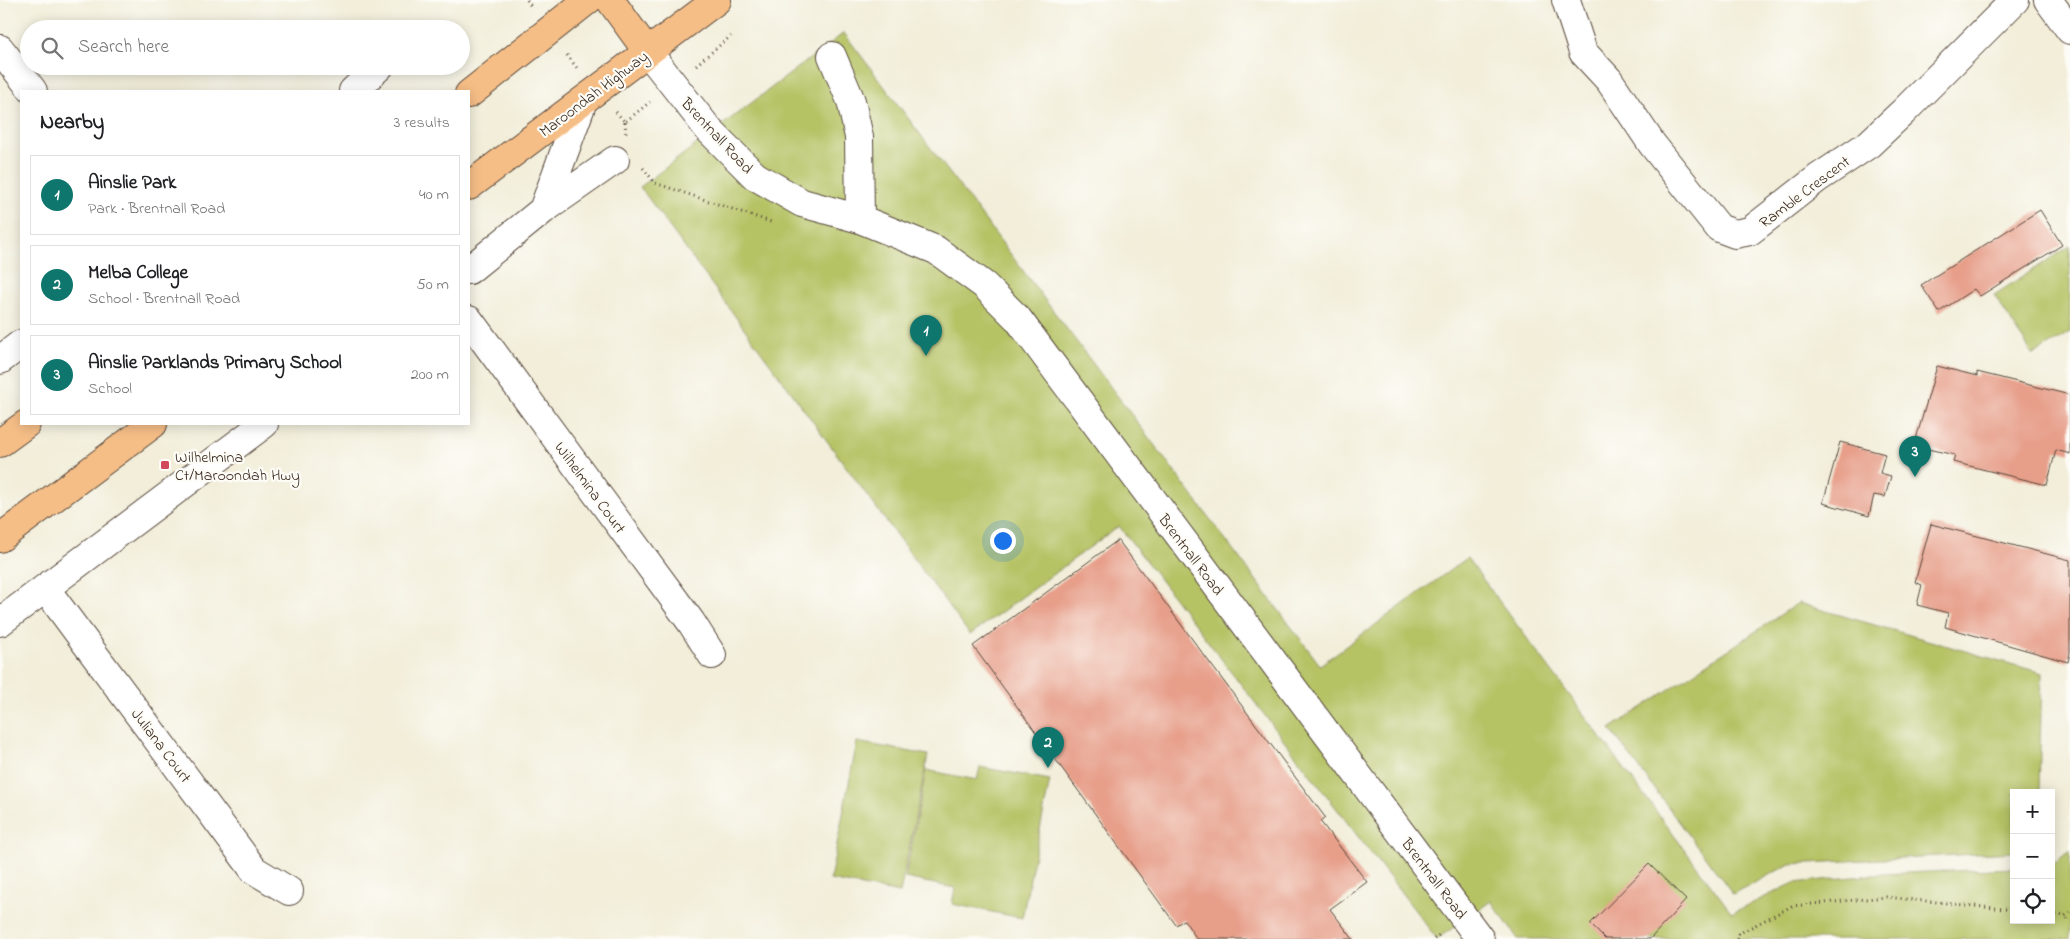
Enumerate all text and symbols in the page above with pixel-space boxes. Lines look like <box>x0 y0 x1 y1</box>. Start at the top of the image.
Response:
search box <box>20 20 470 75</box>
icon: search <box>38 34 66 62</box>
text: Search here <box>78 34 169 61</box>
street label: Maroondah Highway <box>534 45 654 144</box>
street label: Brentnall Road <box>674 92 758 180</box>
text: Nearby <box>40 108 104 138</box>
text: 3 results <box>394 111 450 135</box>
street label: Ramble Crescent <box>1755 150 1856 235</box>
text: Ainslie Park <box>88 170 176 197</box>
text: 1 <box>54 183 60 207</box>
text: 40 m <box>419 183 449 207</box>
text: Park · Brentnall Road <box>88 197 225 221</box>
text: Melba College <box>88 260 188 287</box>
text: 2 <box>53 273 61 297</box>
text: 50 m <box>417 273 449 297</box>
text: School · Brentnall Road <box>88 287 240 311</box>
pin: 1 <box>910 315 942 356</box>
text: Ainslie Parklands Primary School <box>88 350 342 377</box>
text: 3 <box>54 363 60 387</box>
text: 200 m <box>411 363 449 387</box>
text: School <box>88 377 132 401</box>
pin: 3 <box>1899 436 1931 477</box>
street label: Wilhelmina Court <box>548 437 631 540</box>
place label: Wilhelmina Ct/Maroondah Hwy <box>175 446 300 488</box>
marker: Wilhelmina Ct/Maroondah Hwy <box>159 459 171 471</box>
street label: Brentnall Road <box>1151 508 1229 601</box>
your location <box>990 528 1016 554</box>
street label: Juliana Court <box>124 704 197 789</box>
pin: 2 <box>1032 727 1064 768</box>
map controls <box>2010 789 2055 924</box>
button: + <box>2010 789 2055 834</box>
street label: Brentnall Road <box>1394 832 1472 925</box>
button: − <box>2010 834 2055 879</box>
button: locate <box>2010 879 2055 924</box>

